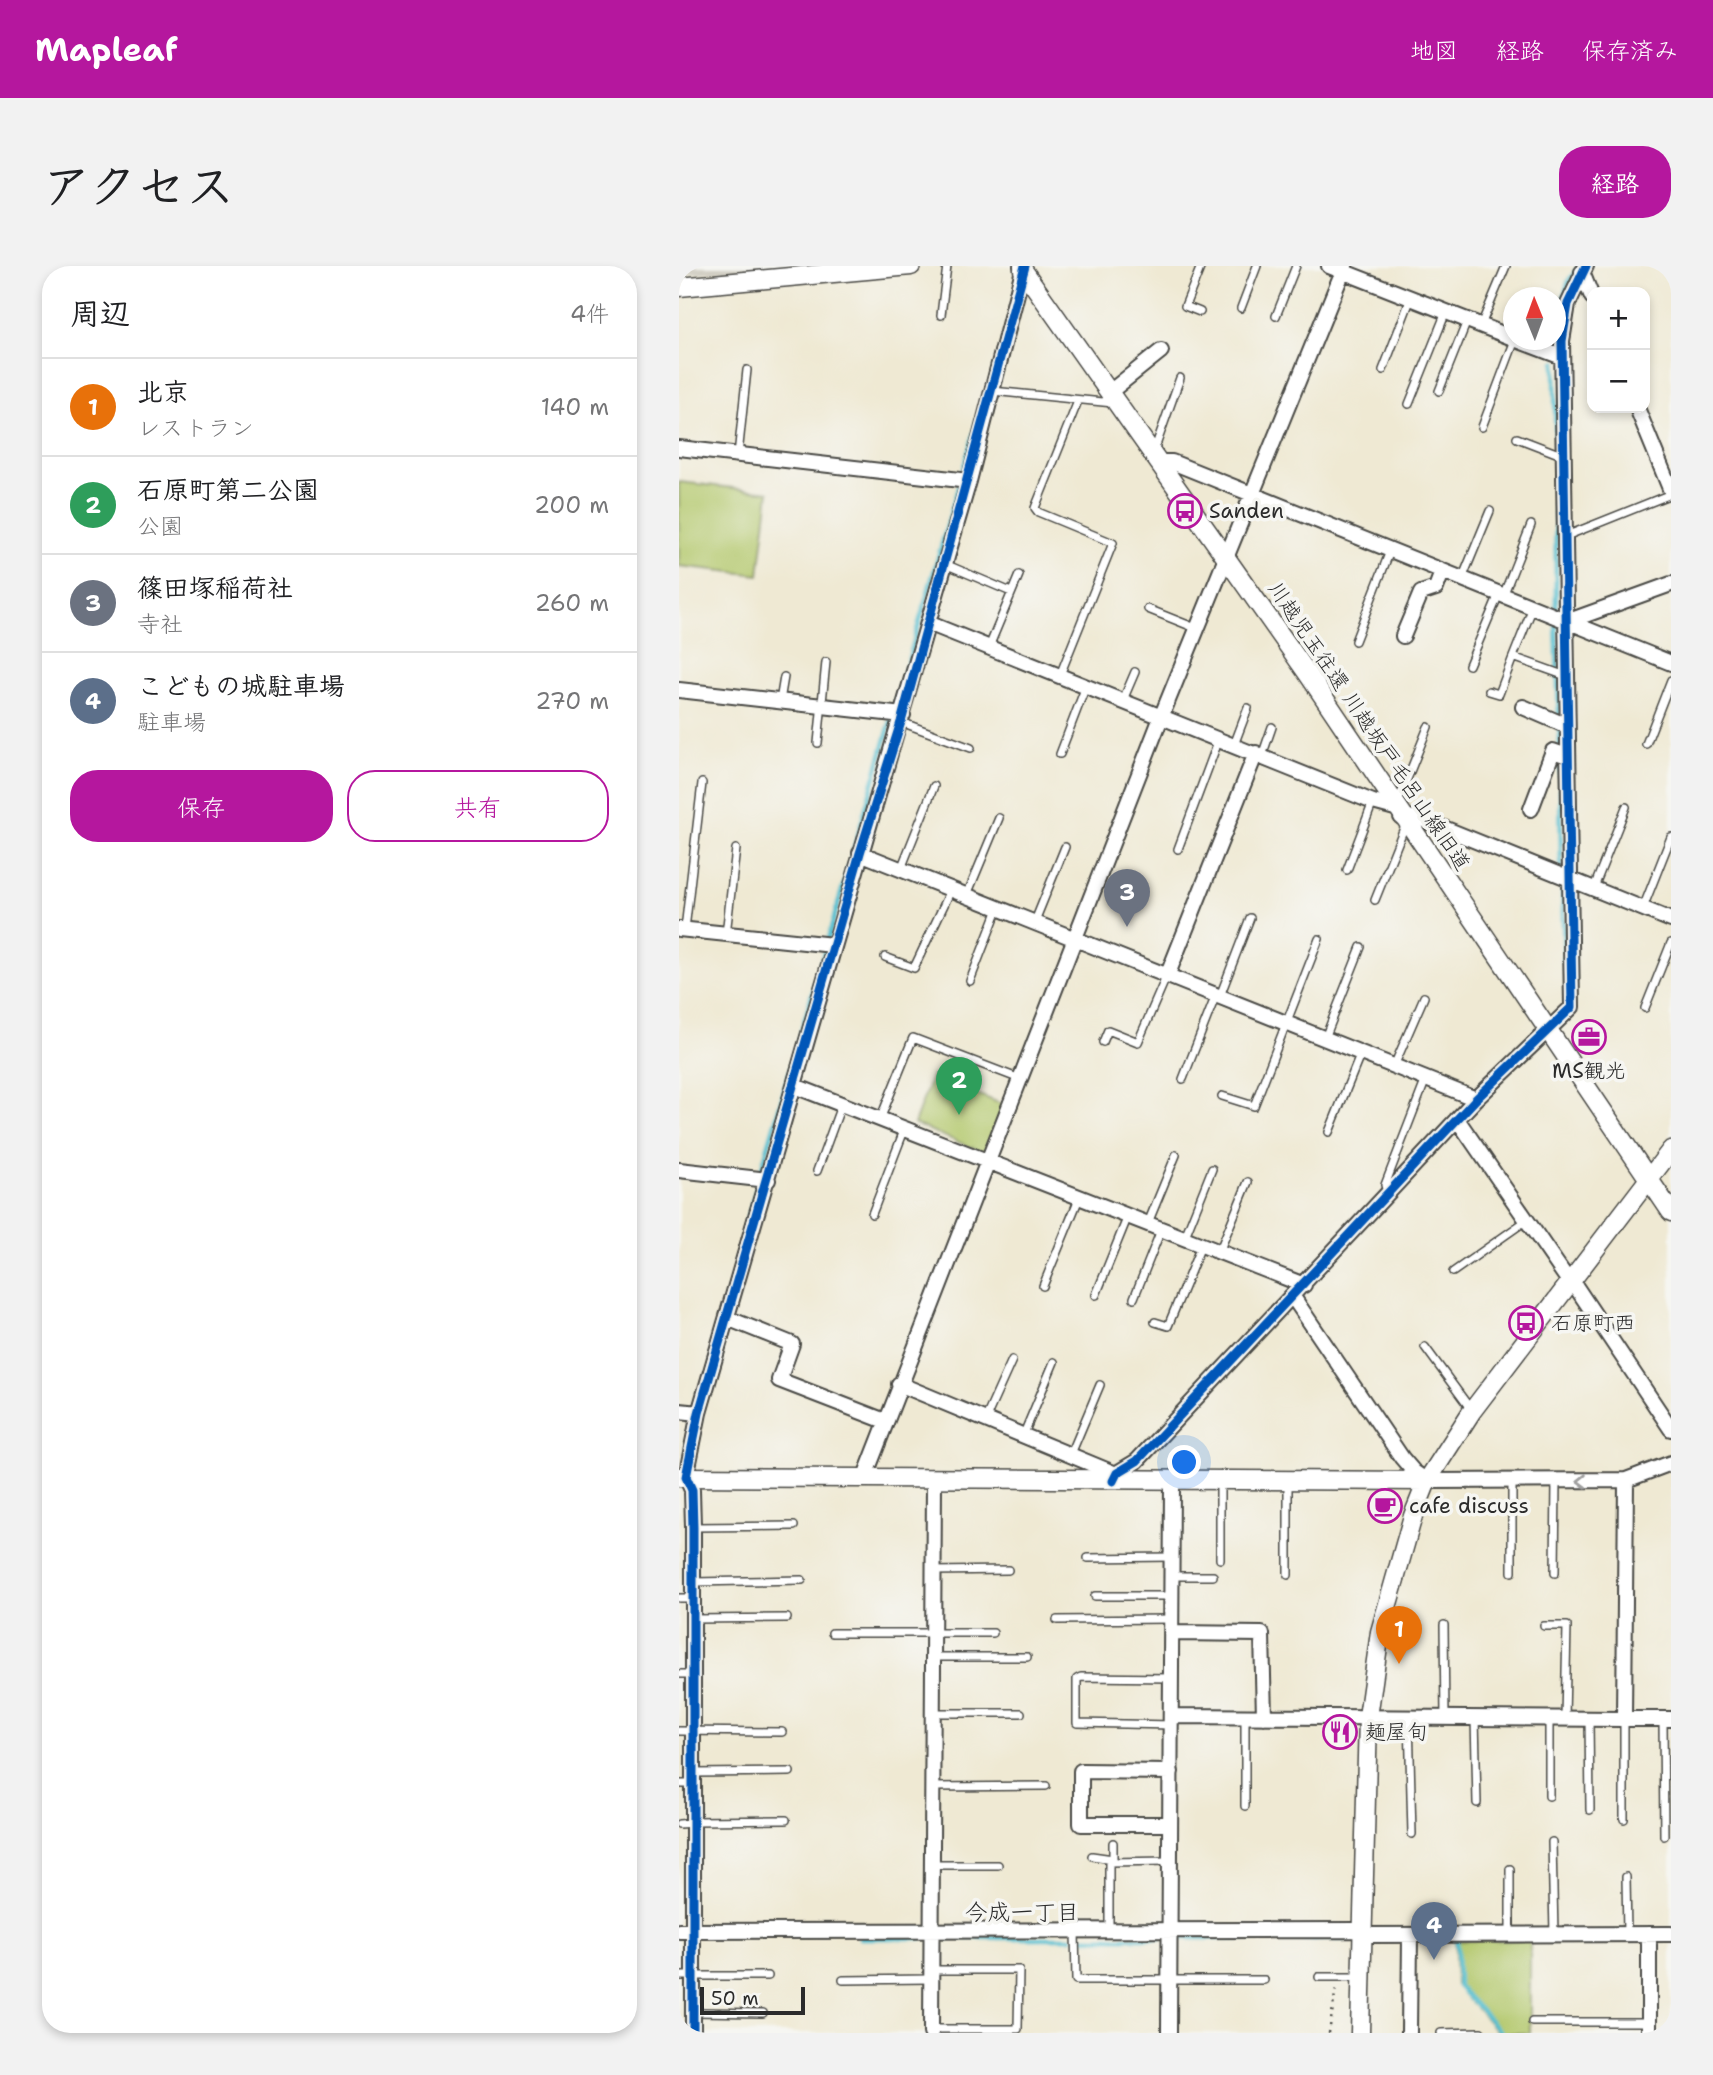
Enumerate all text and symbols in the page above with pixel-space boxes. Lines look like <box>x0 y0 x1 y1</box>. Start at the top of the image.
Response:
text: Mapleaf <box>35 27 178 72</box>
text: 地図 <box>1410 35 1458 67</box>
text: 経路 <box>1496 35 1544 67</box>
text: 保存済み <box>1582 35 1678 67</box>
button: 経路 <box>1559 146 1671 218</box>
text: アクセス <box>42 153 235 219</box>
north arrow <box>1503 287 1566 350</box>
map controls <box>1587 287 1650 413</box>
button: + <box>1587 287 1650 350</box>
text: 周辺 <box>70 293 130 334</box>
text: 4件 <box>570 299 609 329</box>
button: − <box>1587 350 1650 413</box>
text: 北京 <box>137 374 189 409</box>
text: 1 <box>88 392 98 422</box>
text: 140 m <box>541 392 609 422</box>
text: レストラン <box>137 413 254 443</box>
text: 石原町第二公園 <box>137 472 319 507</box>
text: 2 <box>85 490 101 520</box>
text: 200 m <box>534 490 609 520</box>
bus stop icon: Sanden <box>1166 492 1204 530</box>
place label: Sanden <box>1209 497 1284 525</box>
text: 公園 <box>137 511 183 541</box>
text: 篠田塚稲荷社 <box>137 570 293 605</box>
street label: 川越児玉往還 川越坂戸毛呂山線旧道 <box>1261 576 1477 876</box>
text: 3 <box>85 588 101 618</box>
text: 260 m <box>535 588 609 618</box>
text: 寺社 <box>137 609 183 639</box>
text: こどもの城駐車場 <box>137 668 345 703</box>
text: 4 <box>85 686 101 716</box>
text: 270 m <box>535 686 609 716</box>
text: 駐車場 <box>137 707 206 737</box>
button: 保存 <box>70 770 333 842</box>
button: 共有 <box>347 770 609 842</box>
pin: 3 <box>1104 869 1150 927</box>
office icon: MS観光 <box>1570 1018 1608 1056</box>
pin: 2 <box>936 1057 982 1115</box>
place label: MS観光 <box>1552 1057 1626 1085</box>
bus stop icon: 石原町西 <box>1507 1304 1545 1342</box>
place label: 石原町西 <box>1551 1309 1635 1337</box>
your location <box>1167 1445 1201 1479</box>
one-way arrow <box>1576 1473 1586 1489</box>
cafe icon: cafe discuss <box>1366 1487 1404 1525</box>
place label: cafe discuss <box>1409 1492 1529 1520</box>
pin: 1 <box>1376 1606 1422 1664</box>
restaurant icon: 麺屋旬 <box>1321 1713 1359 1751</box>
place label: 麺屋旬 <box>1365 1718 1428 1746</box>
district label: 今成一丁目 <box>965 1897 1080 1927</box>
pin: 4 <box>1411 1902 1457 1960</box>
scale bar <box>700 1984 805 2016</box>
text: 50 m <box>711 1986 759 2011</box>

